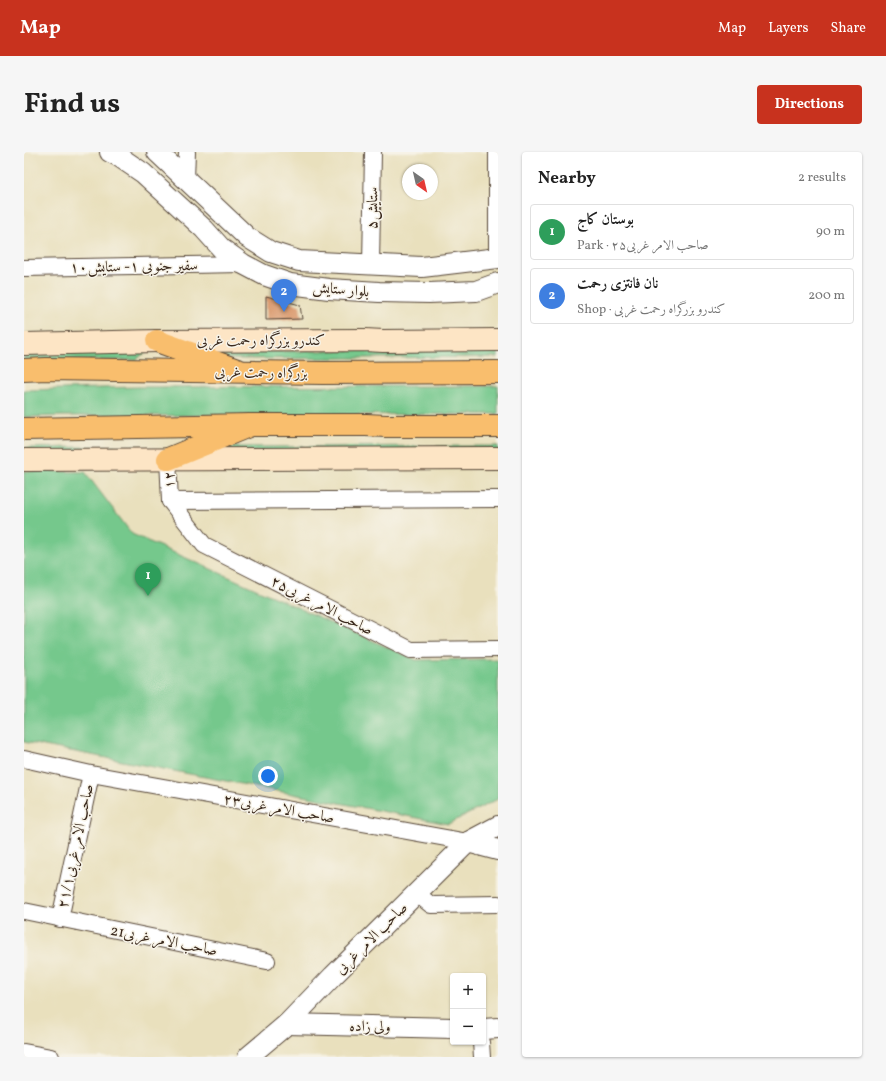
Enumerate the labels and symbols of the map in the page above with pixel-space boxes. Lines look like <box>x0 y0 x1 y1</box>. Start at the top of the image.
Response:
north arrow <box>402 164 438 200</box>
street label: ستایش۵ <box>363 187 384 229</box>
street label: سفیر جنوبی ۱- ستایش۱۰ <box>70 256 198 279</box>
street label: بلوار ستایش <box>312 278 370 303</box>
pin: 2 <box>271 279 297 312</box>
street label: کندرو بزرگراه رحمت غربی <box>197 330 325 352</box>
street label: بزرگراه رحمت غربی <box>214 361 308 385</box>
street label: ۱۲ <box>160 471 181 489</box>
pin: 1 <box>135 563 161 596</box>
street label: صاحب الامر غربی۲۵ <box>267 571 376 641</box>
your location <box>258 766 278 786</box>
street label: صاحب الامر غربی۲۱/۱ <box>53 782 100 910</box>
street label: صاحب الامر غربی۲۳ <box>222 789 336 830</box>
street label: صاحب الامر غربی <box>331 898 413 980</box>
street label: 21صاحب الامر غربی <box>108 921 219 962</box>
street label: ولی زاده <box>349 1017 391 1038</box>

